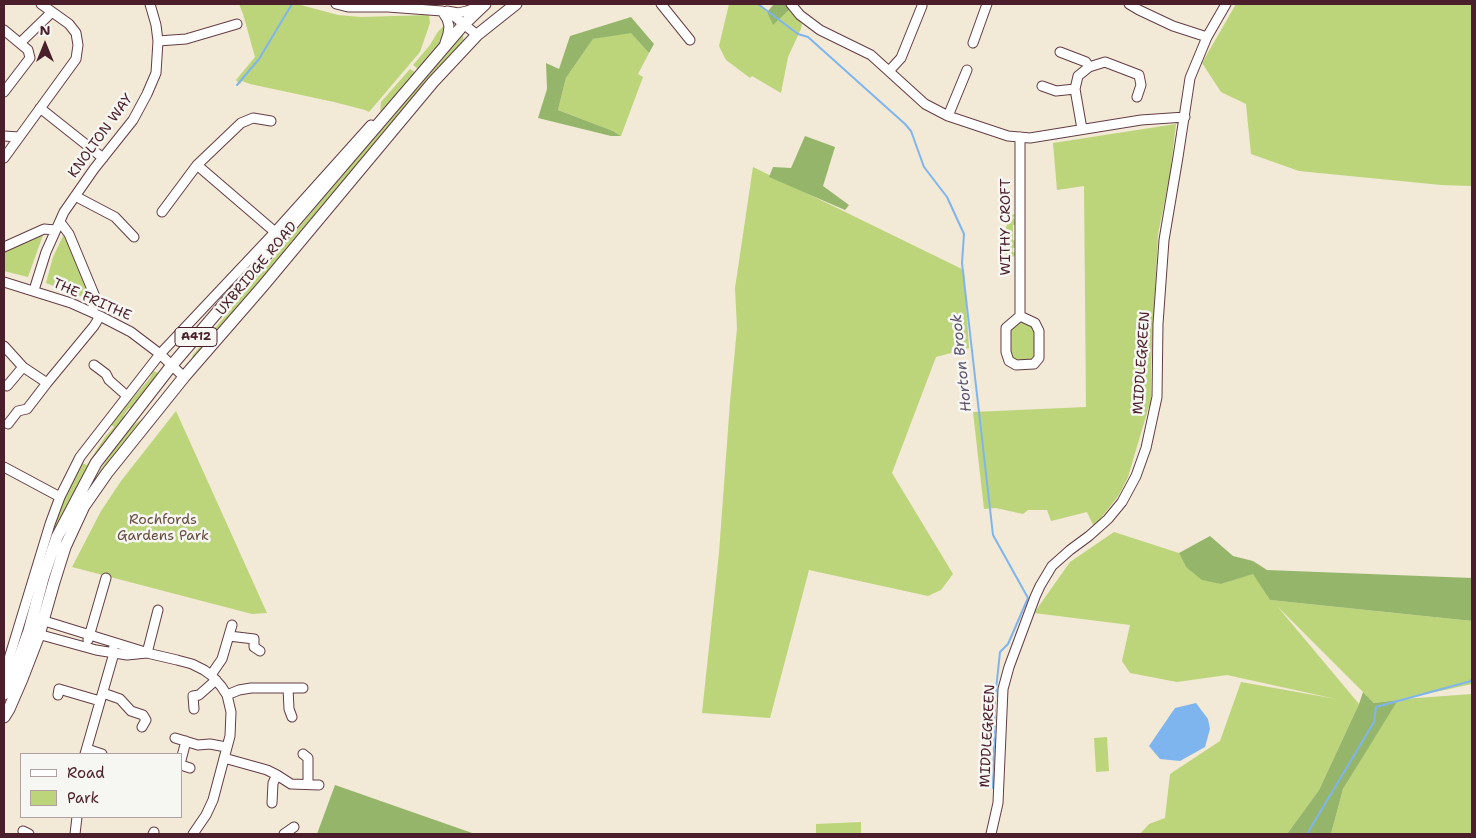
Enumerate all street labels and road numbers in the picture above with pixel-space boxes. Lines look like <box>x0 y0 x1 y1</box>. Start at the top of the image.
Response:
street label: KNOLTON WAY <box>65 91 137 181</box>
street label: WITHY CROFT <box>998 178 1014 276</box>
street label: UXBRIDGE ROAD <box>213 219 301 319</box>
street label: THE FRITHE <box>50 275 134 325</box>
street label: MIDDLEGREEN <box>1130 311 1154 415</box>
road number: A412 <box>175 328 217 347</box>
street label: MIDDLEGREEN <box>977 684 999 788</box>

